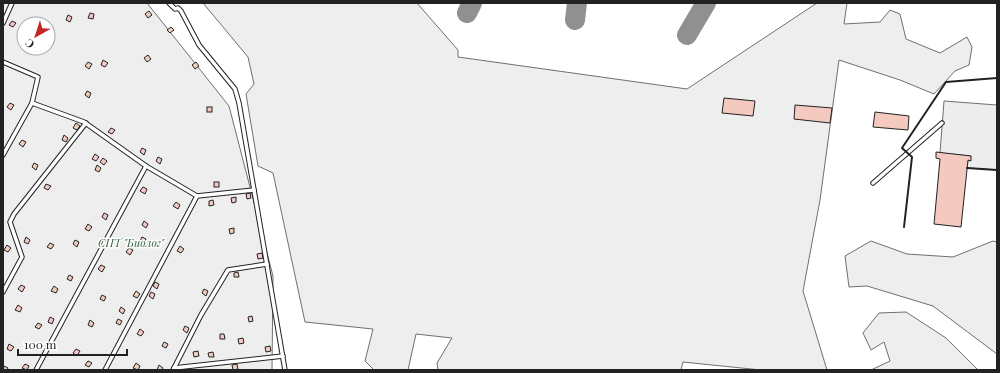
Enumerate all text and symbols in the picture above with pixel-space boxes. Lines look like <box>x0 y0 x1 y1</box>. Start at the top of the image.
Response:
north arrow <box>16 16 56 56</box>
text: С <box>21 36 37 52</box>
park label: СНТ "Биолог" <box>98 235 165 250</box>
scale bar <box>18 331 127 357</box>
text: 100 m <box>24 336 57 352</box>

